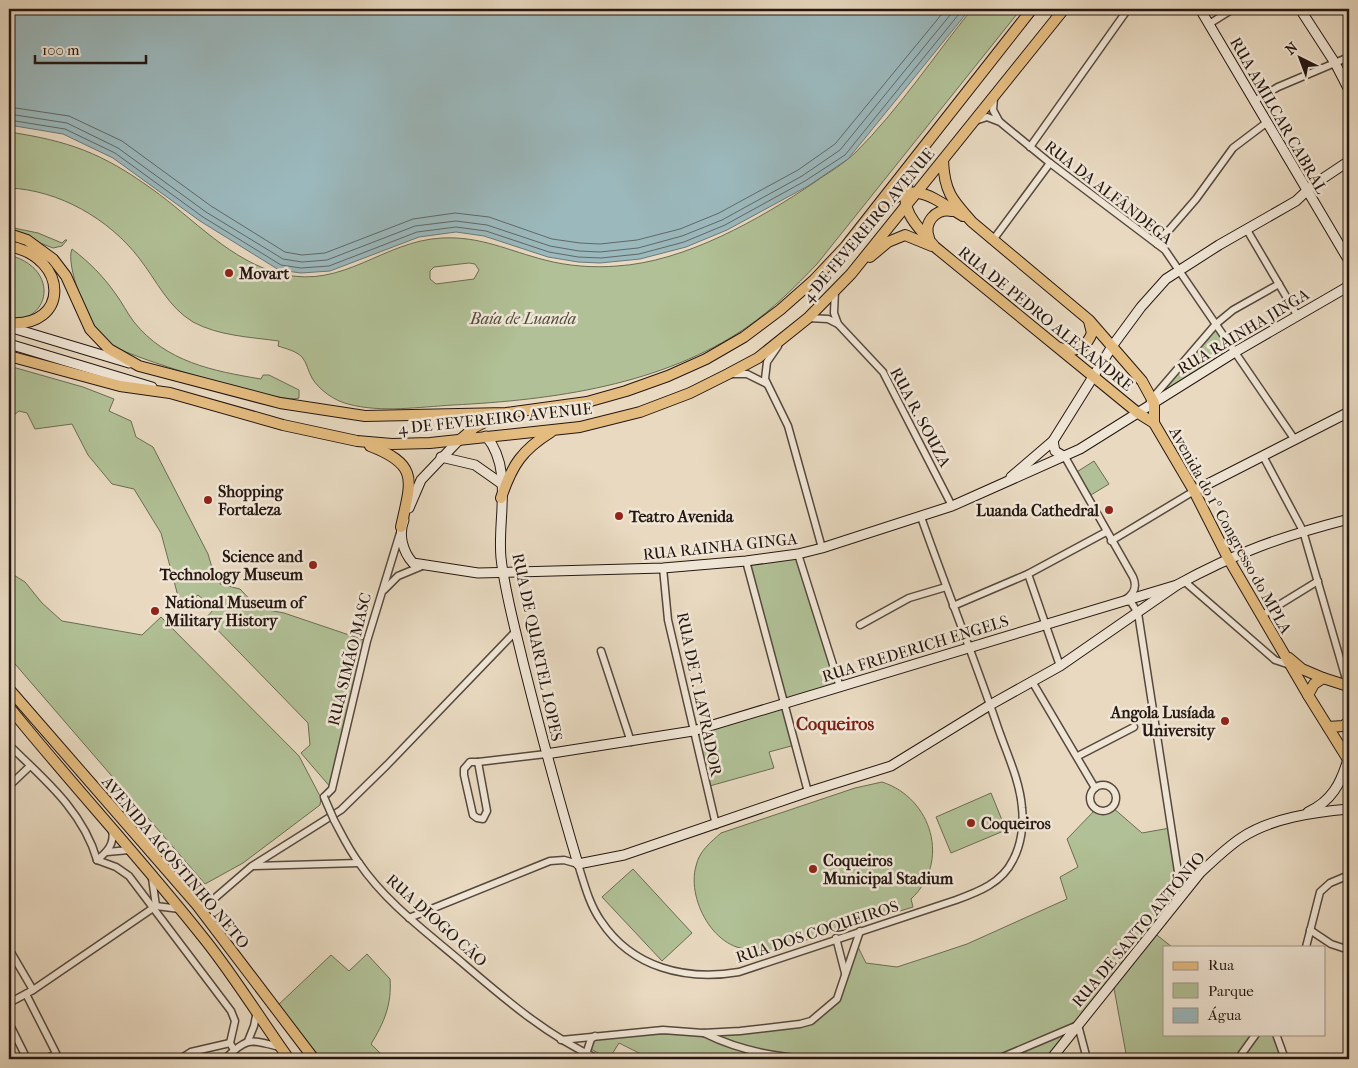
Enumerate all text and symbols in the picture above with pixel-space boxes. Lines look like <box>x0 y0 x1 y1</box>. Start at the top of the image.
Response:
scale bar <box>35 32 146 64</box>
north arrow <box>1276 32 1326 82</box>
street label: RUA AMILCAR CABRAL <box>1226 34 1331 197</box>
text: N <box>1282 39 1302 59</box>
text: 100 m <box>42 41 80 59</box>
street label: RUA DA ALFÂNDEGA <box>1041 136 1178 249</box>
street label: 4 DE FEVEREIRO AVENUE <box>798 144 939 306</box>
street label: RUA DE PEDRO ALEXANDRE <box>955 242 1137 395</box>
place label: Movart <box>238 264 289 283</box>
marker: Movart <box>223 267 235 279</box>
street label: RUA RAINHA JINGA <box>1174 284 1313 378</box>
park label: Baía de Luanda <box>469 309 576 328</box>
street label: RUA R. SOUZA <box>886 364 955 471</box>
street label: 4 DE FEVEREIRO AVENUE <box>397 399 593 438</box>
street label: Avenida do 1º Congresso do MPLA <box>1165 422 1296 638</box>
place label: Shopping Fortaleza <box>217 482 284 519</box>
marker: Shopping Fortaleza <box>202 494 214 506</box>
place label: Luanda Cathedral <box>976 501 1100 520</box>
marker: Luanda Cathedral <box>1103 504 1115 516</box>
place label: Teatro Avenida <box>628 507 734 526</box>
marker: Teatro Avenida <box>613 510 625 522</box>
street label: RUA RAINHA GINGA <box>642 529 799 564</box>
place label: Science and Technology Museum <box>159 547 304 585</box>
street label: RUA DE QUARTEL LOPES <box>508 551 567 743</box>
marker: Science and Technology Museum <box>307 559 319 571</box>
street label: RUA SIMÃO MASC <box>324 591 375 728</box>
place label: National Museum of Military History <box>164 593 307 631</box>
marker: National Museum of Military History <box>149 605 161 617</box>
street label: RUA DE T. LAVRADOR <box>673 610 726 779</box>
street label: RUA FREDERICH ENGELS <box>819 611 1011 686</box>
place label: Angola Lusíada University <box>1110 703 1216 741</box>
district label: Coqueiros <box>796 714 874 735</box>
marker: Angola Lusíada University <box>1219 715 1231 727</box>
street label: AVENIDA AGOSTINHO NETO <box>97 772 253 952</box>
place label: Coqueiros <box>981 814 1051 834</box>
marker: Coqueiros <box>965 817 977 829</box>
street label: RUA DE SANTO ANTÓNIO <box>1067 847 1209 1011</box>
place label: Coqueiros Municipal Stadium <box>822 851 954 889</box>
marker: Coqueiros Municipal Stadium <box>807 863 819 875</box>
street label: RUA DIOGO CÃO <box>382 870 491 971</box>
street label: RUA DOS COQUEIROS <box>733 896 901 967</box>
legend <box>1163 946 1326 1036</box>
text: Rua <box>1208 956 1235 974</box>
text: Parque <box>1208 982 1254 1000</box>
text: Água <box>1207 1006 1242 1024</box>

